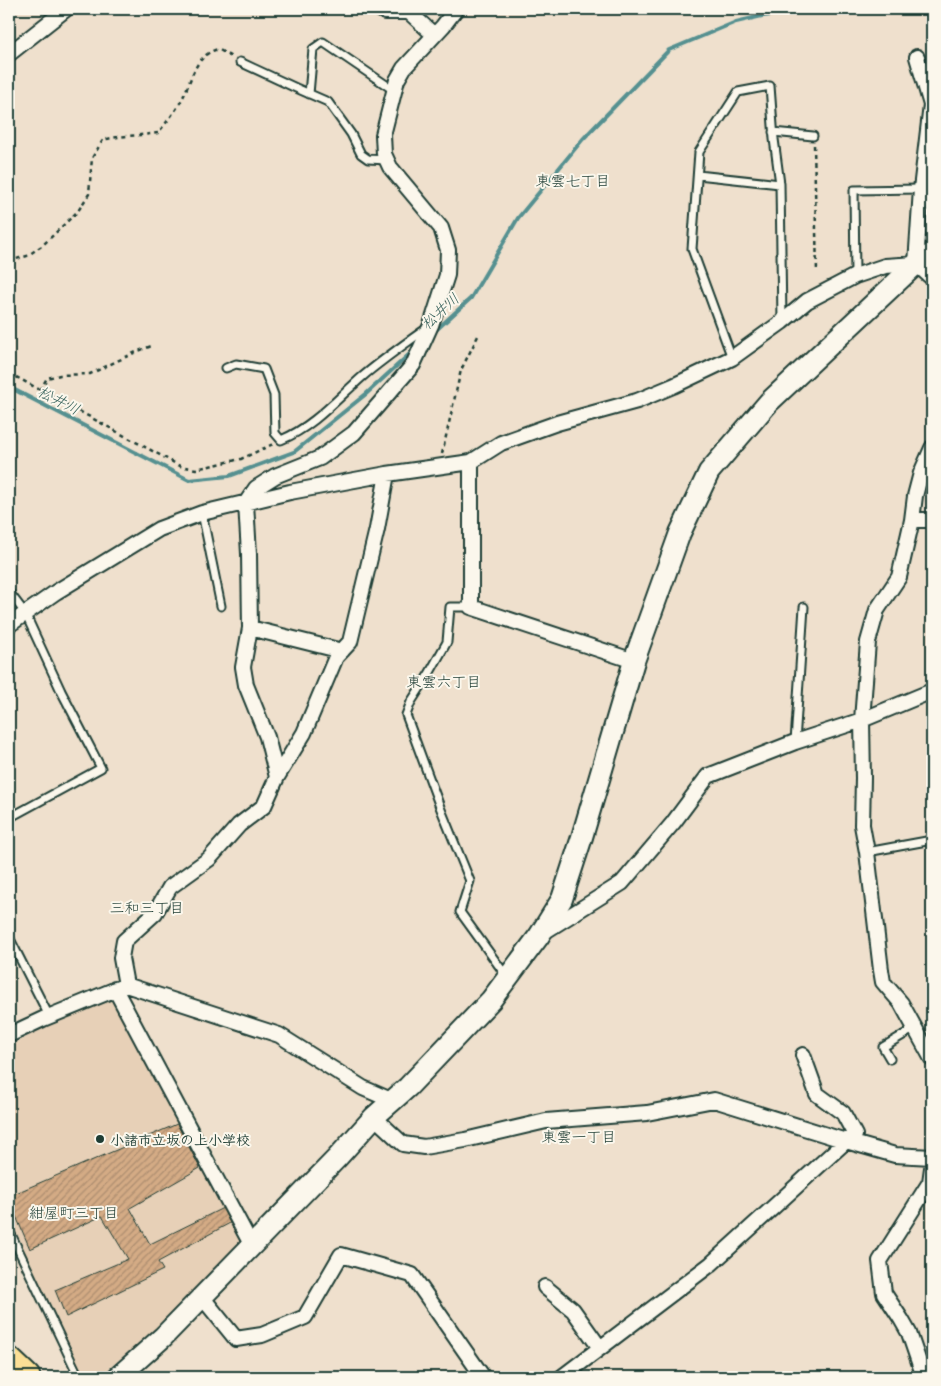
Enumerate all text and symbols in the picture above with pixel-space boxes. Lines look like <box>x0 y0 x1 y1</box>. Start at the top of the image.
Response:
district label: 東雲七丁目 <box>535 170 611 191</box>
water label: 松井川 <box>416 288 464 334</box>
water label: 松井川 <box>34 380 84 420</box>
district label: 東雲六丁目 <box>406 671 482 692</box>
district label: 三和三丁目 <box>109 897 185 918</box>
district label: 東雲一丁目 <box>541 1126 617 1147</box>
place label: 小諸市立坂の上小学校 <box>110 1130 250 1149</box>
marker: 小諸市立坂の上小学校 <box>94 1133 106 1145</box>
district label: 紺屋町三丁目 <box>29 1202 119 1223</box>

